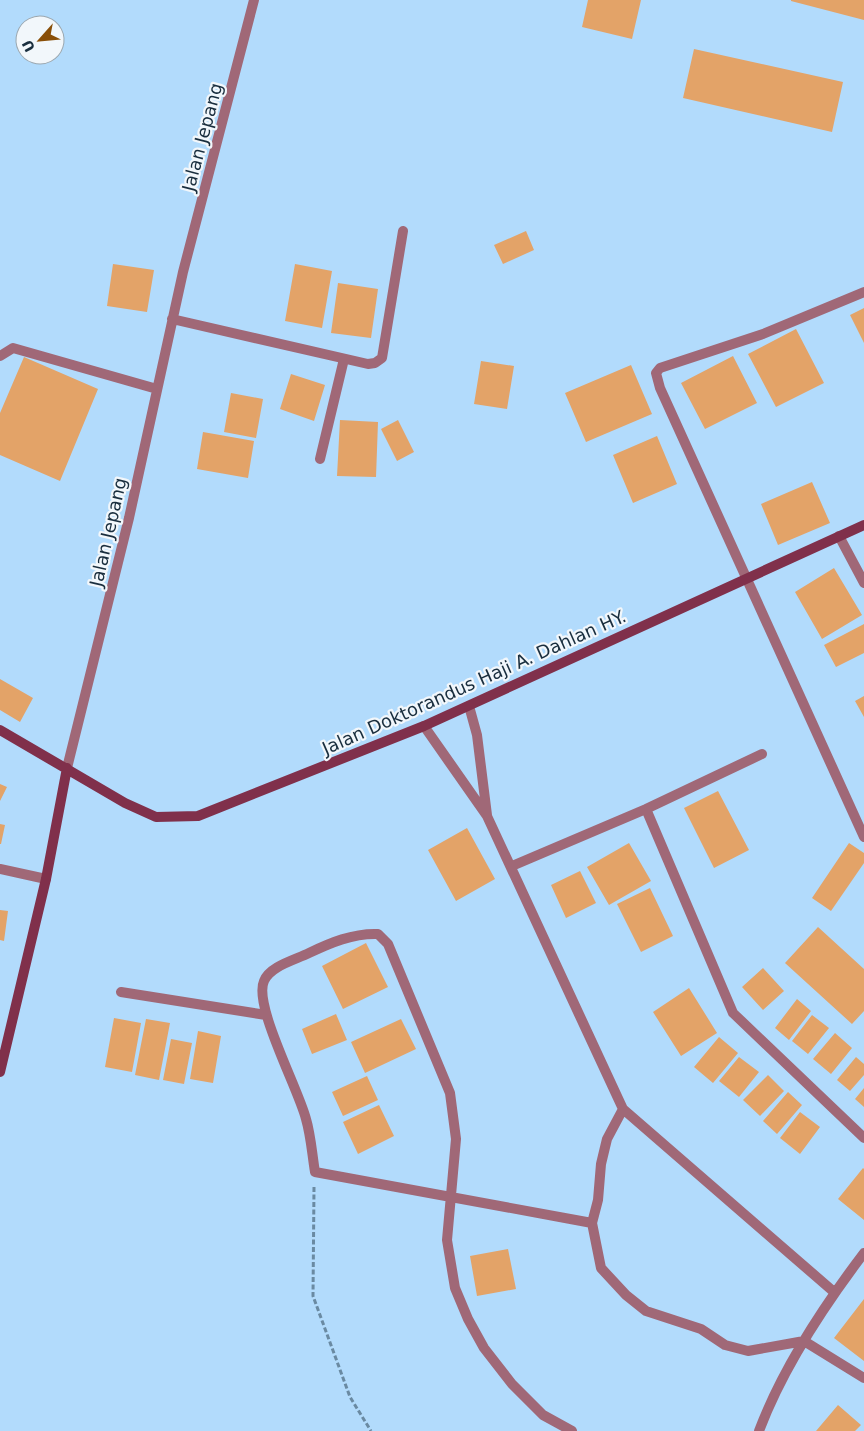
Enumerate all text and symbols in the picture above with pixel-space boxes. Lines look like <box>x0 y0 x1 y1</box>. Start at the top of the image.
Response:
north arrow <box>15 15 65 65</box>
text: U <box>19 37 38 55</box>
street label: Jalan Jepang <box>177 81 227 194</box>
street label: Jalan Jepang <box>85 475 131 590</box>
street label: Jalan Doktorandus Haji A. Dahlan HY. <box>318 605 629 759</box>

